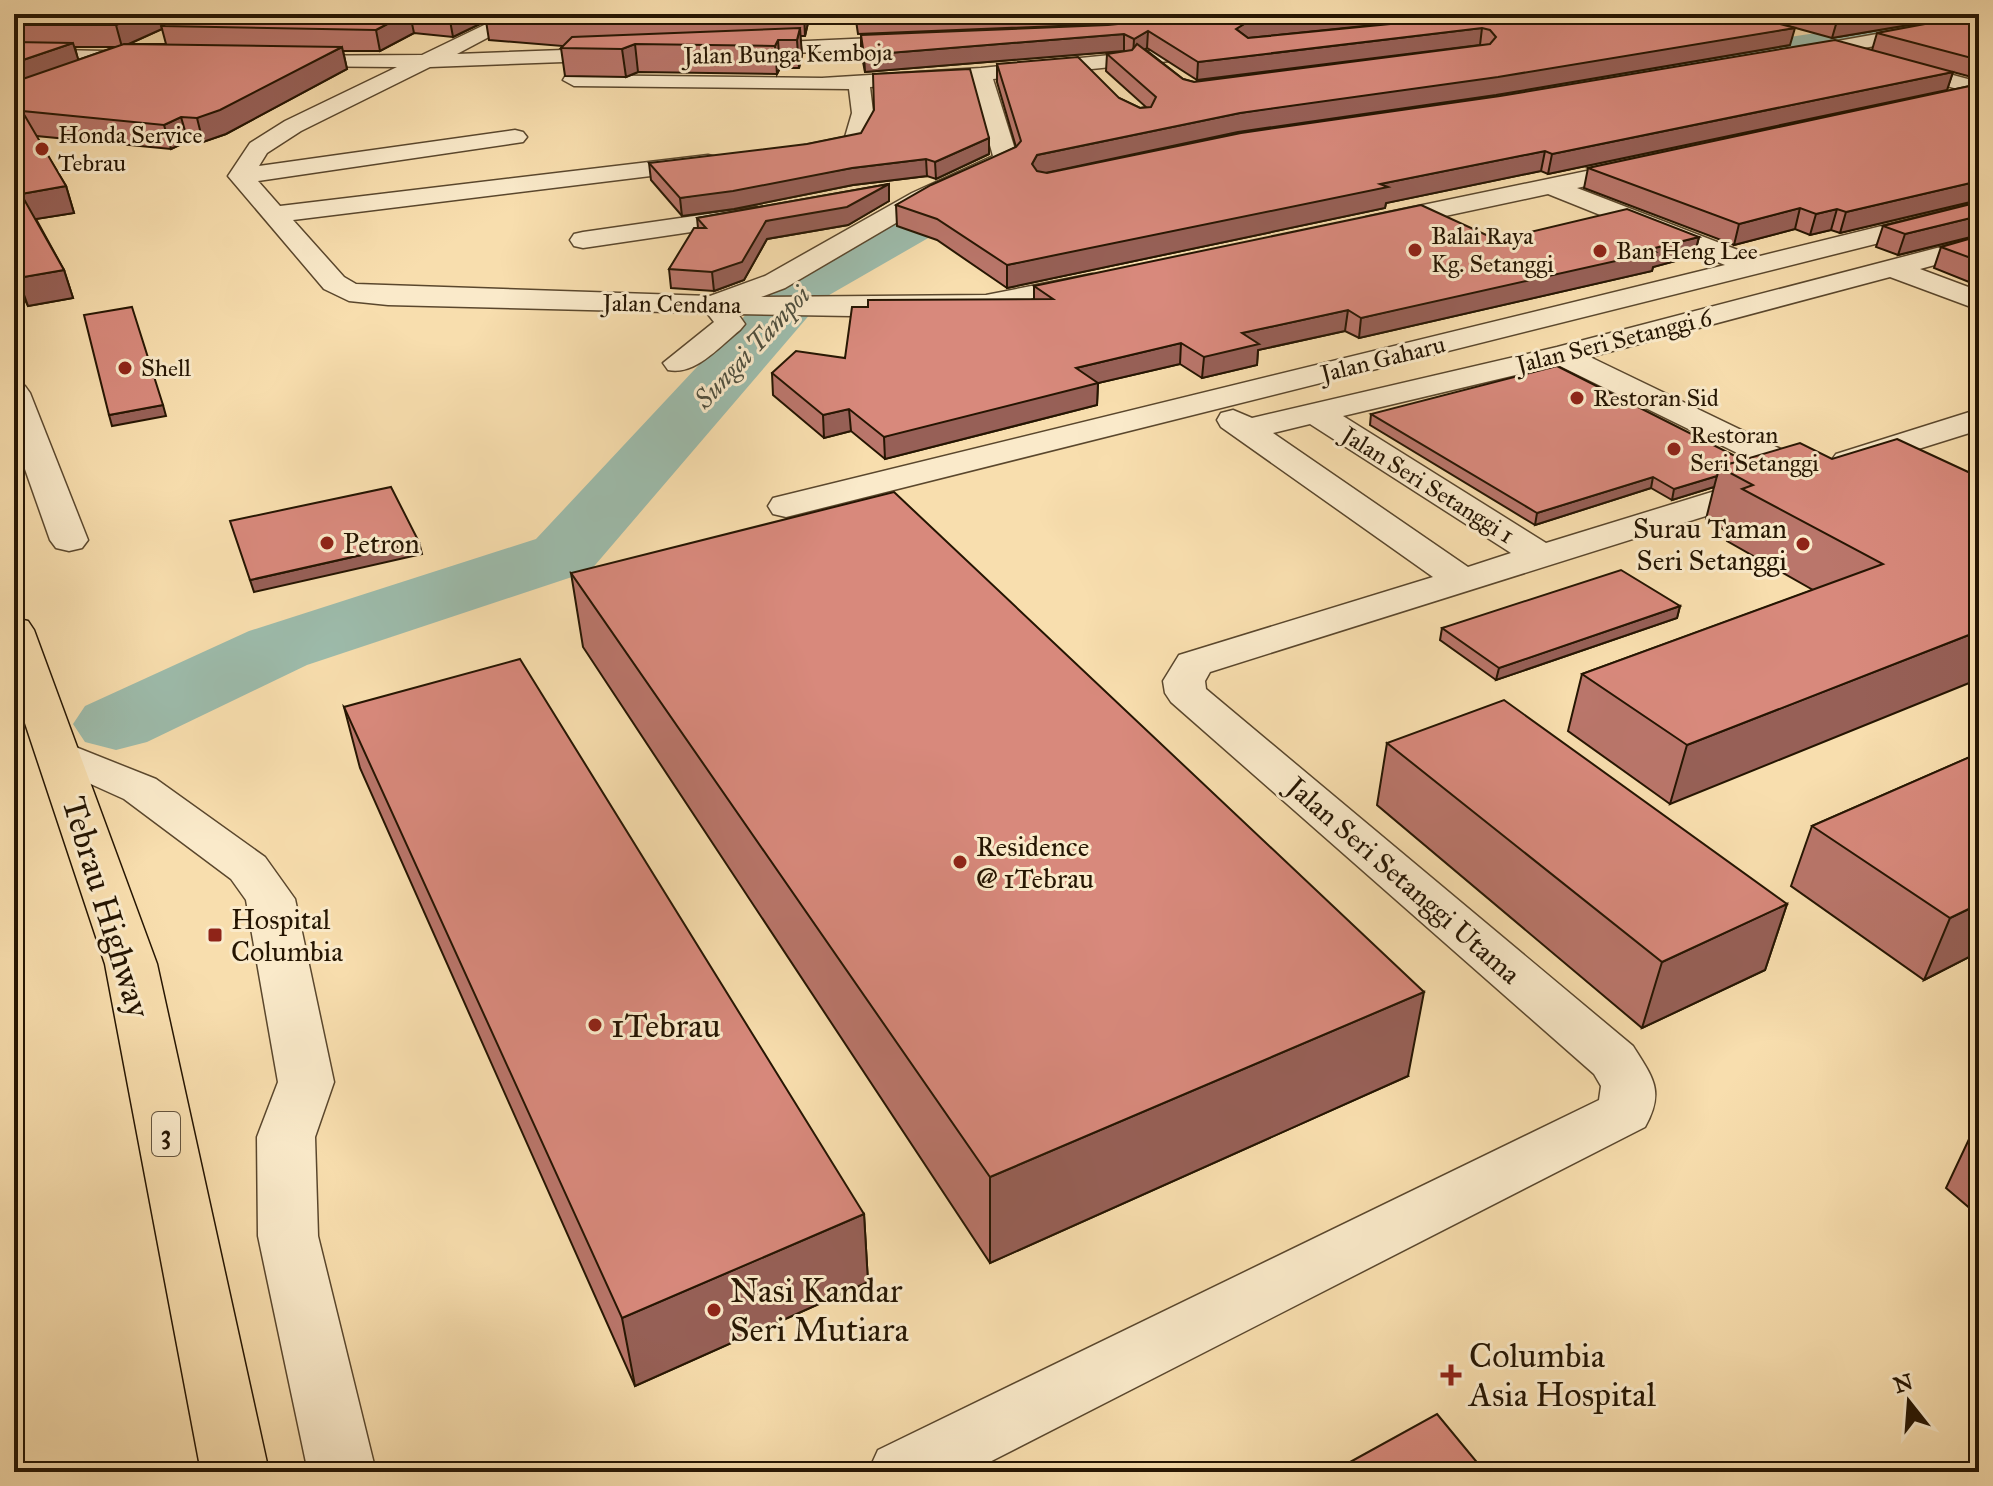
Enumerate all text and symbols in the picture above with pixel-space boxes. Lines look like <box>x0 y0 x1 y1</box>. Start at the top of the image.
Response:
street label: Jalan Bunga Kemboja <box>680 37 894 71</box>
place label: Honda Service Tebrau <box>58 120 202 178</box>
marker: Honda Service Tebrau <box>33 140 51 158</box>
place label: Balai Raya Kg. Setanggi <box>1431 221 1554 279</box>
place label: Ban Heng Lee <box>1616 236 1758 266</box>
marker: Balai Raya Kg. Setanggi <box>1406 241 1424 259</box>
marker: Ban Heng Lee <box>1591 242 1609 260</box>
water label: Sungai Tampoi <box>687 279 818 416</box>
street label: Jalan Cendana <box>599 288 742 320</box>
street label: Jalan Seri Setanggi 6 <box>1510 302 1716 381</box>
street label: Jalan Gaharu <box>1315 329 1449 390</box>
place label: Shell <box>141 353 192 383</box>
marker: Shell <box>116 359 134 377</box>
place label: Restoran Sid <box>1593 383 1719 413</box>
marker: Restoran Sid <box>1568 389 1586 407</box>
street label: Jalan Seri Setanggi 1 <box>1334 418 1520 550</box>
place label: Restoran Seri Setanggi <box>1690 420 1819 478</box>
marker: Restoran Seri Setanggi <box>1665 440 1683 458</box>
place label: Surau Taman Seri Setanggi <box>1633 511 1787 578</box>
place label: Petron <box>343 526 420 561</box>
marker: Petron <box>318 534 336 552</box>
marker: Surau Taman Seri Setanggi <box>1794 535 1812 553</box>
street label: Jalan Seri Setanggi Utama <box>1277 767 1528 991</box>
street label: Tebrau Highway <box>53 792 160 1024</box>
place label: Residence @ 1Tebrau <box>976 829 1094 896</box>
marker: Residence @ 1Tebrau <box>951 853 969 871</box>
place label: Hospital Columbia <box>231 902 343 969</box>
marker: Hospital Columbia <box>206 926 224 944</box>
place label: 1Tebrau <box>611 1005 721 1046</box>
marker: 1Tebrau <box>586 1016 604 1034</box>
road number: 3 <box>152 1112 180 1156</box>
place label: Nasi Kandar Seri Mutiara <box>730 1270 909 1350</box>
marker: Nasi Kandar Seri Mutiara <box>705 1301 723 1319</box>
place label: Columbia Asia Hospital <box>1467 1335 1657 1415</box>
north arrow <box>1869 1362 1949 1442</box>
marker: Columbia Asia Hospital <box>1440 1364 1462 1386</box>
text: N <box>1890 1368 1916 1399</box>

